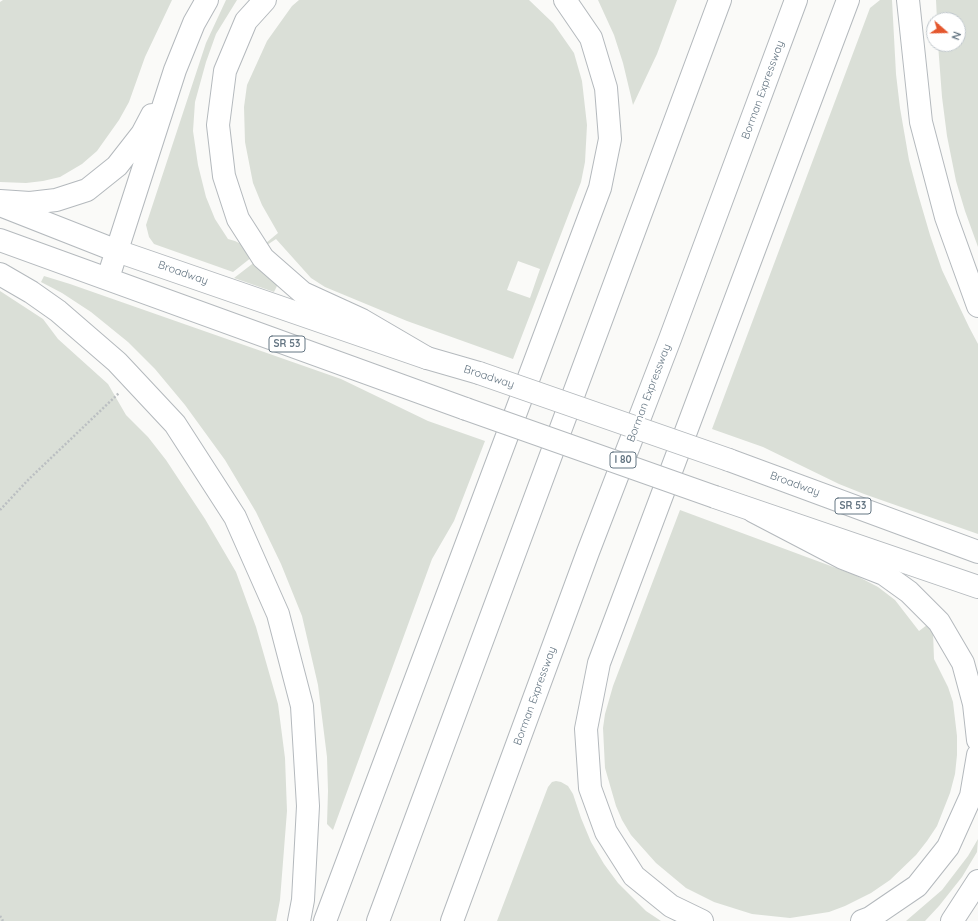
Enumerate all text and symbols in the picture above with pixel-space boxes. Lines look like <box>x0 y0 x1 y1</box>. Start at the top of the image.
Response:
north arrow <box>926 12 966 52</box>
text: N <box>948 30 964 42</box>
street label: Borman Expressway <box>739 39 787 141</box>
street label: Broadway <box>156 258 210 288</box>
road number: SR 53 <box>269 336 305 352</box>
street label: Borman Expressway <box>624 342 674 444</box>
street label: Broadway <box>462 363 516 391</box>
road number: I 80 <box>610 452 636 468</box>
street label: Broadway <box>768 469 822 499</box>
road number: SR 53 <box>835 498 871 514</box>
street label: Borman Expressway <box>511 645 559 747</box>

